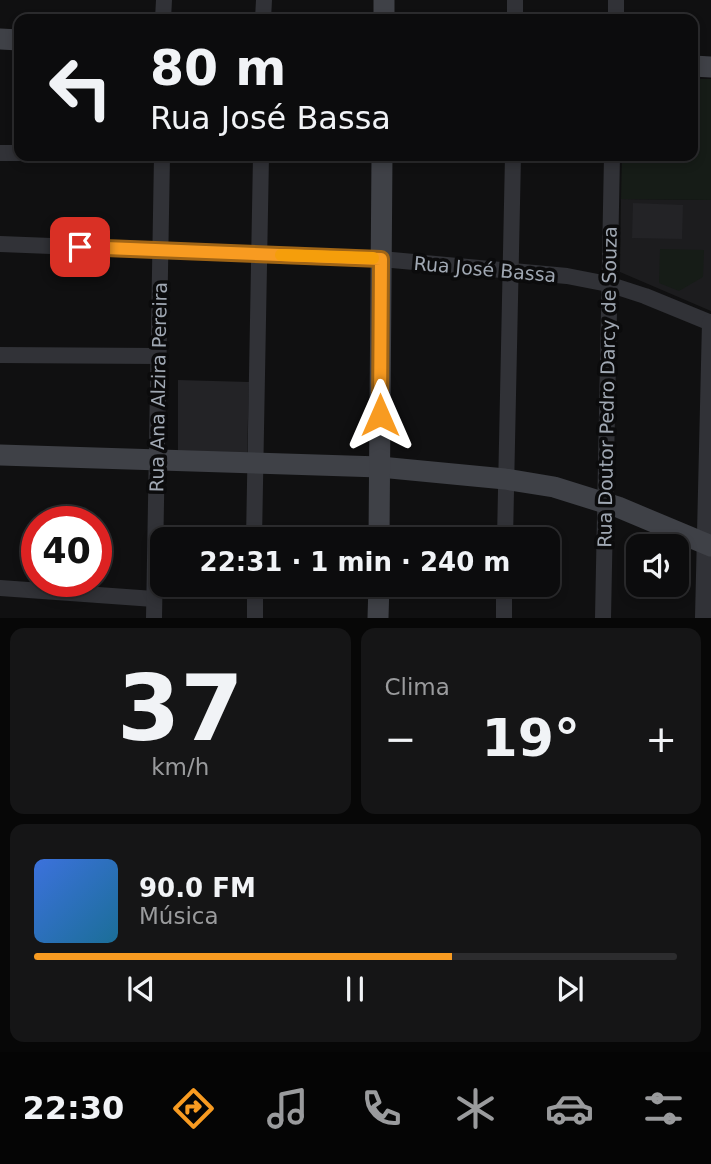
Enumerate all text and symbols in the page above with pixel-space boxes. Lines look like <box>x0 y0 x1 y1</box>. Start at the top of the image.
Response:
text: 80 m <box>150 40 286 97</box>
icon: left <box>35 42 126 133</box>
text: Rua José Bassa <box>150 99 391 137</box>
pin <box>50 217 110 277</box>
street label: Rua Doutor Pedro Darcy de Souza <box>593 226 621 548</box>
icon: arrive <box>61 228 99 266</box>
street label: Rua José Bassa <box>413 252 557 286</box>
street label: Rua Ana Alzira Pereira <box>145 282 171 492</box>
position arrow <box>343 378 417 452</box>
speed limit sign: 40 <box>21 506 112 597</box>
map controls <box>626 534 689 597</box>
button: sound <box>626 534 689 597</box>
text: 22:31 · 1 min · 240 m <box>200 547 510 577</box>
text: 37 <box>117 656 244 761</box>
text: Clima <box>385 674 450 700</box>
text: 19° <box>482 708 580 768</box>
text: − <box>385 717 416 761</box>
text: + <box>645 717 677 761</box>
text: km/h <box>151 754 209 780</box>
text: 90.0 FM <box>139 873 256 903</box>
text: Música <box>139 903 219 929</box>
icon: previous <box>122 970 160 1008</box>
icon: pause <box>336 970 374 1008</box>
icon: next <box>551 970 589 1008</box>
icon: directions <box>169 1084 218 1133</box>
icon: music <box>263 1084 312 1133</box>
icon: phone <box>357 1084 406 1133</box>
icon: climate <box>451 1084 500 1133</box>
icon: car <box>545 1084 594 1133</box>
icon: filters <box>639 1084 688 1133</box>
text: 22:30 <box>23 1089 124 1127</box>

